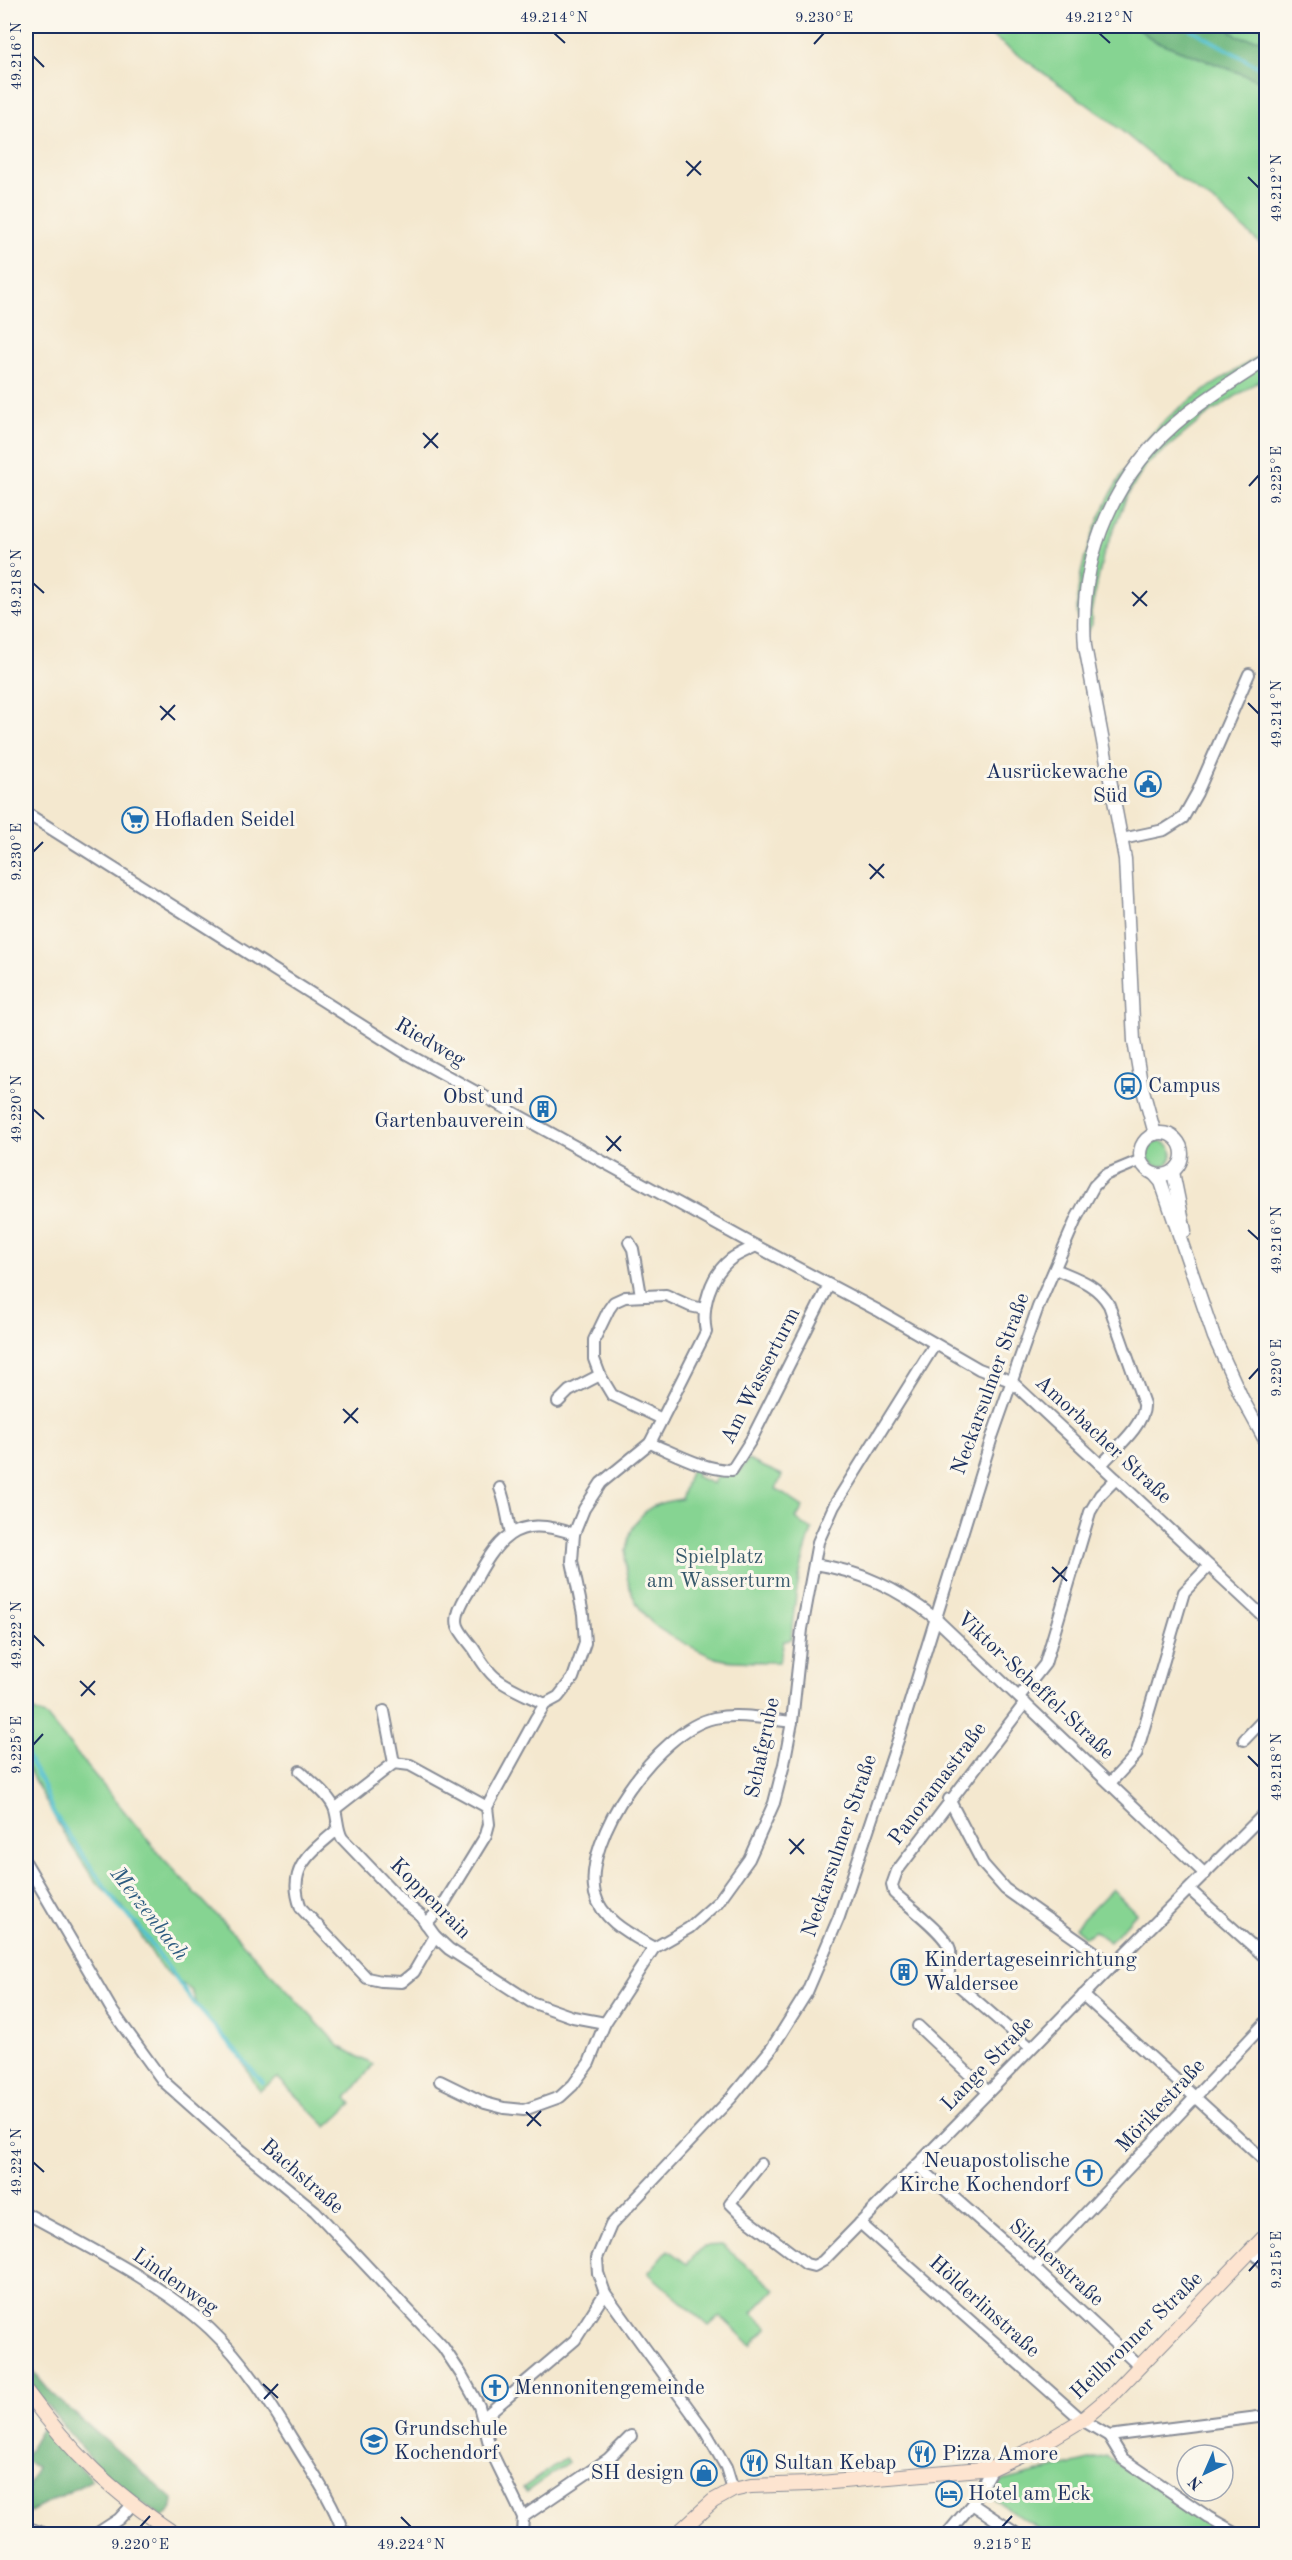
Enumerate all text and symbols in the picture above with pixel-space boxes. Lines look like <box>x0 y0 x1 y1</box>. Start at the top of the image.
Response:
text: 49.214°N <box>520 11 588 26</box>
text: 9.230°E <box>795 11 853 26</box>
text: 49.212°N <box>1065 11 1133 26</box>
text: 49.216°N <box>10 22 25 90</box>
text: 49.212°N <box>1270 154 1285 222</box>
text: 9.225°E <box>1270 446 1285 504</box>
text: 49.218°N <box>10 549 25 617</box>
text: 49.214°N <box>1270 680 1285 748</box>
place label: Ausrückewache Süd <box>986 762 1128 807</box>
public building icon: Ausrückewache Süd <box>1133 769 1163 799</box>
supermarket icon: Hofladen Seidel <box>120 805 150 835</box>
place label: Hofladen Seidel <box>154 810 295 831</box>
text: 9.230°E <box>10 823 25 881</box>
street label: Riedweg <box>391 1015 469 1072</box>
bus stop icon: Campus <box>1113 1071 1143 1101</box>
text: 49.220°N <box>10 1075 25 1143</box>
place label: Campus <box>1148 1076 1220 1097</box>
place label: Obst und Gartenbauverein <box>374 1087 524 1132</box>
building icon: Obst und Gartenbauverein <box>528 1094 558 1124</box>
text: 49.216°N <box>1270 1206 1285 1274</box>
street label: Neckarsulmer Straße <box>948 1290 1034 1478</box>
street label: Am Wasserturm <box>718 1304 804 1448</box>
text: 9.220°E <box>1270 1339 1285 1397</box>
street label: Amorbacher Straße <box>1031 1372 1175 1508</box>
park label: Spielplatz am Wasserturm <box>647 1547 791 1592</box>
text: 49.222°N <box>10 1601 25 1669</box>
street label: Viktor-Scheffel-Straße <box>952 1608 1118 1764</box>
street label: Schafgrube <box>742 1696 784 1800</box>
text: 9.225°E <box>10 1716 25 1774</box>
street label: Panoramastraße <box>885 1719 991 1849</box>
text: 49.218°N <box>1270 1733 1285 1801</box>
street label: Neckarsulmer Straße <box>799 1752 881 1940</box>
street label: Koppenrain <box>385 1854 475 1944</box>
water label: Merzenbach <box>105 1862 192 1965</box>
place label: Kindertageseinrichtung Waldersee <box>924 1950 1137 1995</box>
building icon: Kindertageseinrichtung Waldersee <box>889 1957 919 1987</box>
street label: Lange Straße <box>938 2013 1038 2115</box>
street label: Mörikestraße <box>1113 2055 1209 2157</box>
text: 49.224°N <box>10 2128 25 2196</box>
street label: Bachstraße <box>257 2136 347 2218</box>
place label: Neuapostolische Kirche Kochendorf <box>899 2151 1071 2196</box>
church icon: Neuapostolische Kirche Kochendorf <box>1074 2158 1104 2188</box>
street label: Silcherstraße <box>1005 2215 1107 2311</box>
text: 9.215°E <box>1270 2231 1285 2289</box>
street label: Lindenweg <box>128 2245 222 2319</box>
street label: Hölderlinstraße <box>925 2252 1043 2362</box>
street label: Heilbronner Straße <box>1067 2268 1207 2404</box>
church icon: Mennonitengemeinde <box>480 2373 510 2403</box>
place label: Mennonitengemeinde <box>514 2378 705 2399</box>
place label: Grundschule Kochendorf <box>394 2419 507 2464</box>
school or university icon: Grundschule Kochendorf <box>359 2426 389 2456</box>
restaurant icon: Pizza Amore <box>907 2439 937 2469</box>
north arrow <box>1175 2443 1235 2503</box>
place label: Pizza Amore <box>942 2444 1058 2465</box>
restaurant icon: Sultan Kebap <box>739 2448 769 2478</box>
place label: Sultan Kebap <box>774 2453 896 2474</box>
shop icon: SH design <box>689 2458 719 2488</box>
place label: SH design <box>590 2463 684 2484</box>
text: N <box>1185 2472 1206 2492</box>
hotel icon: Hotel am Eck <box>934 2479 964 2509</box>
place label: Hotel am Eck <box>968 2484 1091 2505</box>
text: 9.220°E <box>111 2538 169 2553</box>
text: 49.224°N <box>377 2538 445 2553</box>
text: 9.215°E <box>973 2538 1031 2553</box>

